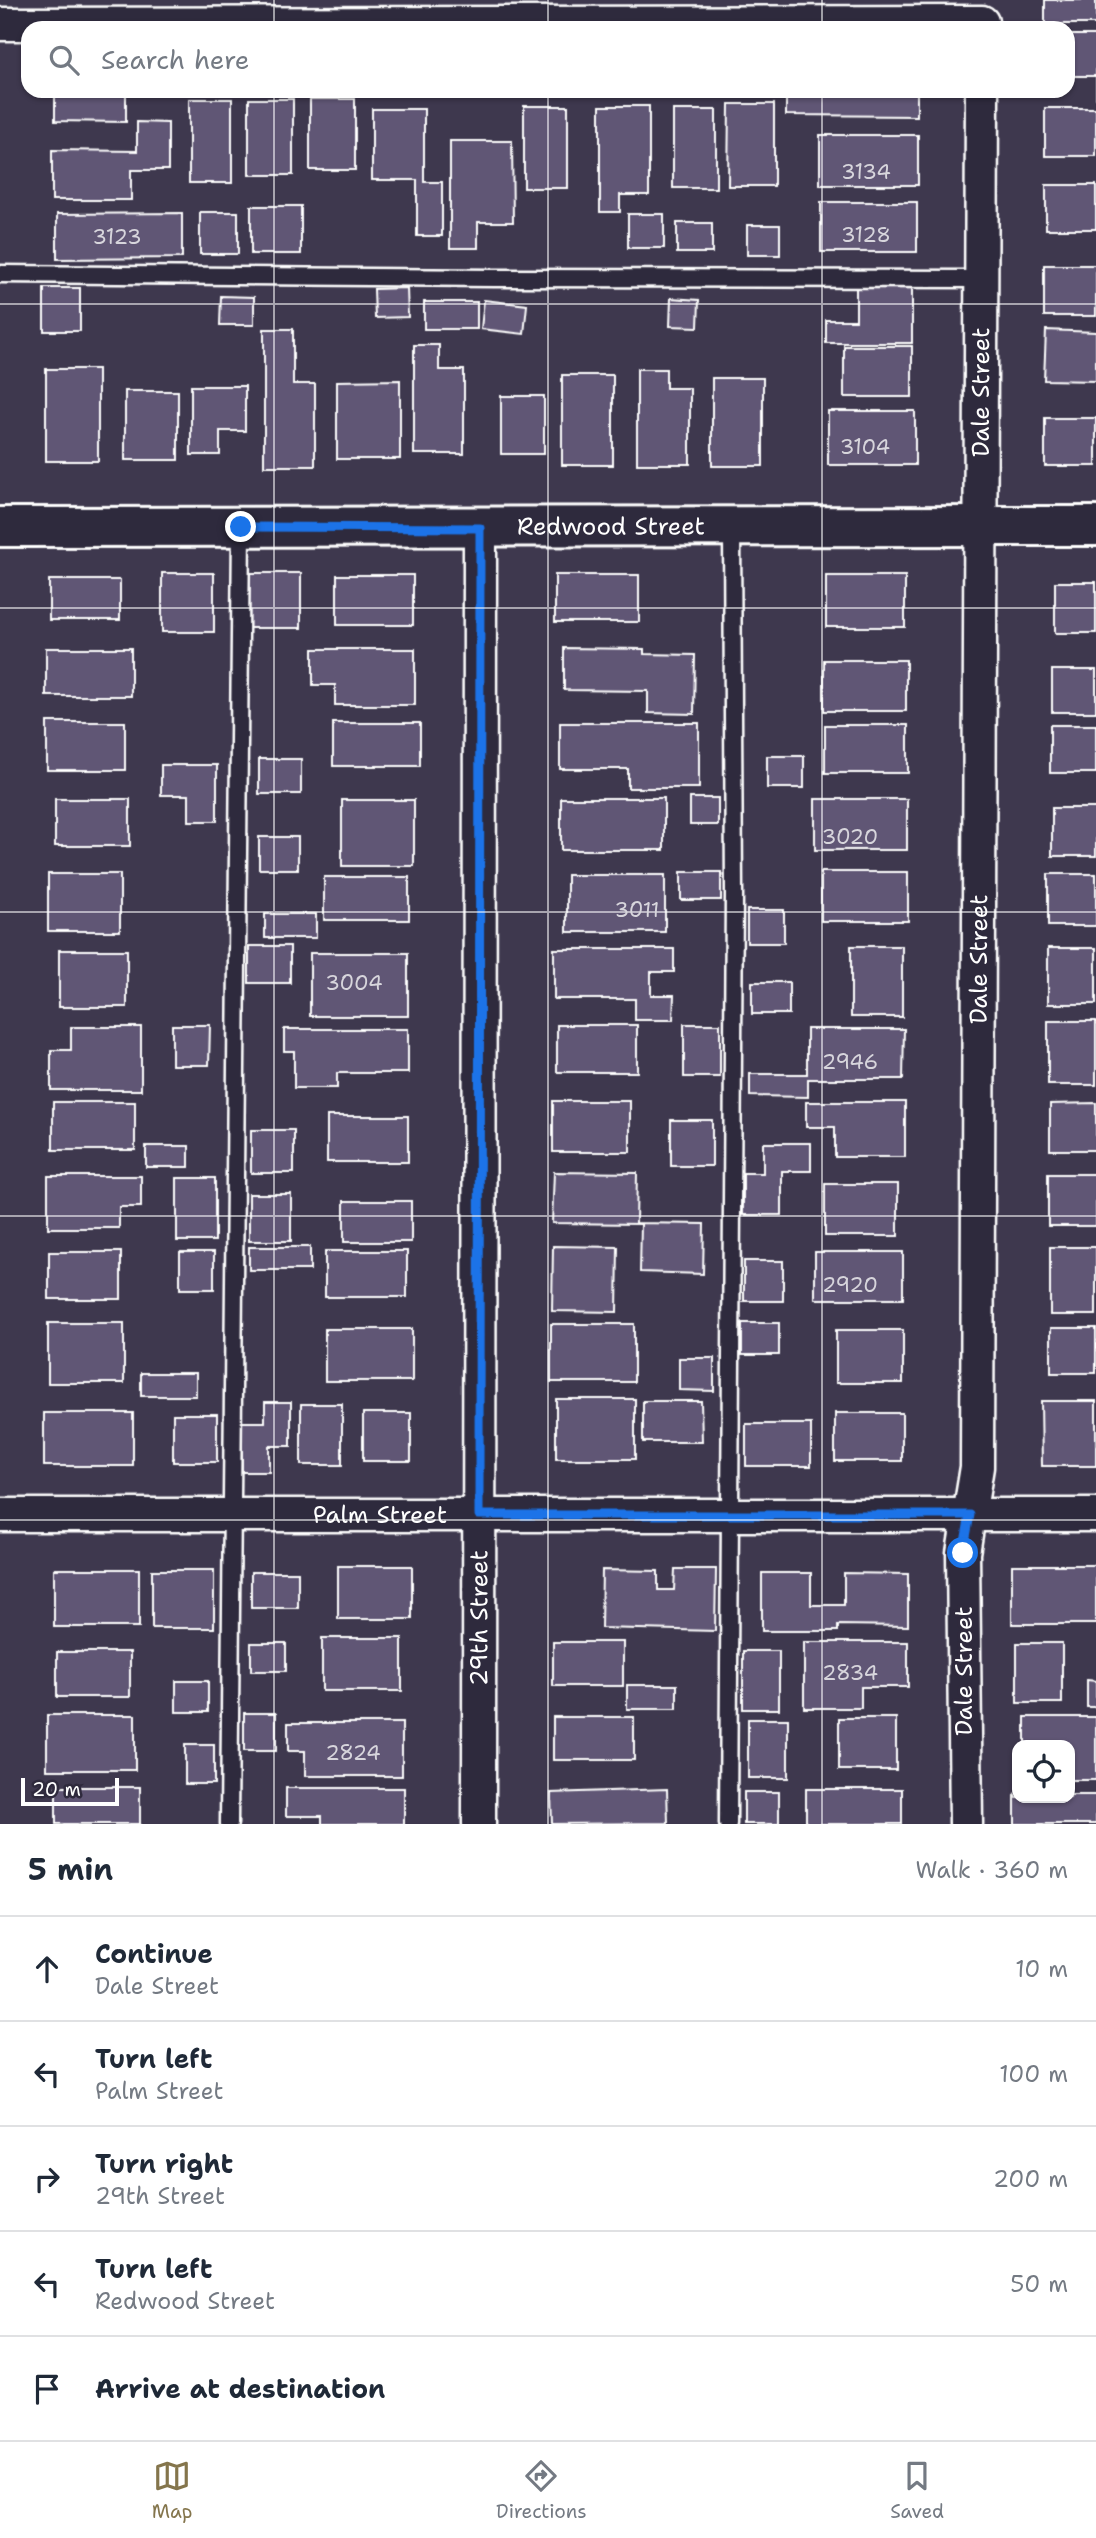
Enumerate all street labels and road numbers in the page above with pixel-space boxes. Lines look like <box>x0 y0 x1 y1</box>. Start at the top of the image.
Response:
street label: Dale Street <box>965 327 997 457</box>
street label: Redwood Street <box>517 510 705 543</box>
street label: Dale Street <box>963 894 995 1024</box>
street label: Palm Street <box>313 1499 447 1531</box>
street label: 29th Street <box>463 1550 495 1686</box>
street label: Dale Street <box>948 1606 980 1736</box>

